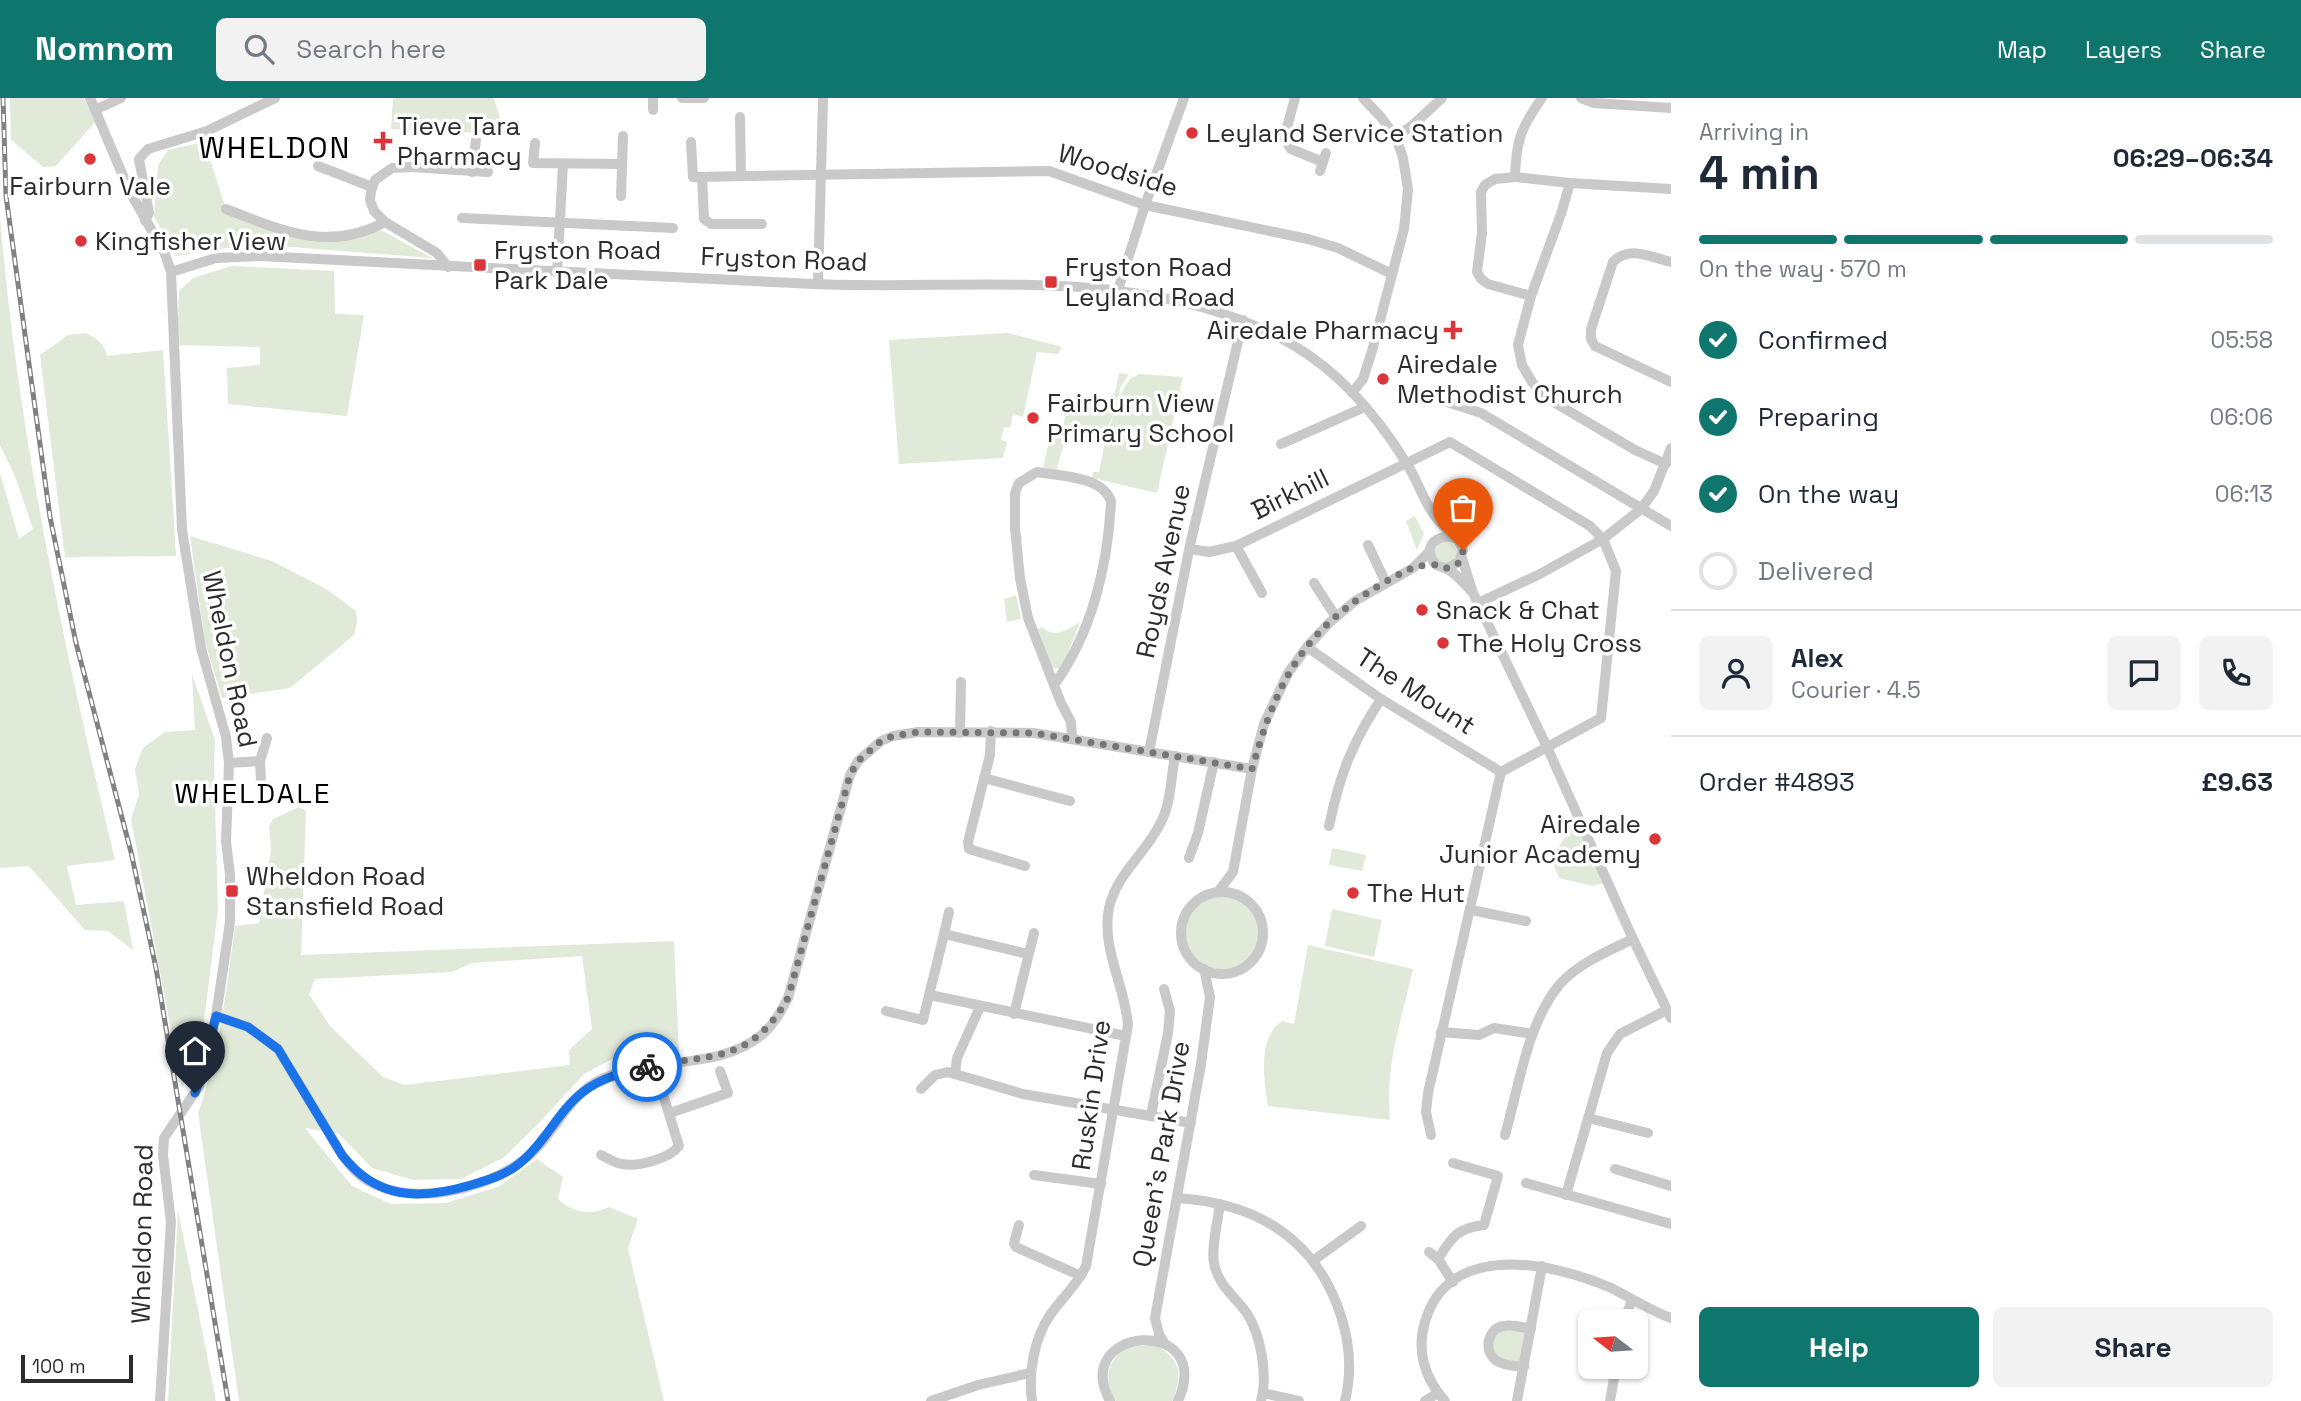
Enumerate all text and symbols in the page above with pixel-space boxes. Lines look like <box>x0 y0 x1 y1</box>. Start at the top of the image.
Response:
search box <box>216 18 706 81</box>
text: Nomnom <box>35 28 174 70</box>
icon: search <box>240 30 278 68</box>
text: Search here <box>296 32 446 66</box>
text: Map <box>1997 34 2047 65</box>
text: Layers <box>2085 34 2162 65</box>
text: Share <box>2200 34 2266 65</box>
place label: Tieve Tara Pharmacy <box>397 109 522 173</box>
place label: Leyland Service Station <box>1206 116 1503 150</box>
text: Arriving in <box>1699 117 1809 147</box>
marker: Leyland Service Station <box>1184 125 1200 141</box>
district label: WHELDON <box>198 128 352 167</box>
marker: Tieve Tara Pharmacy <box>375 133 391 149</box>
street label: Woodside <box>1054 136 1182 204</box>
text: 06:29–06:34 <box>2113 141 2273 175</box>
text: 4 min <box>1699 144 1820 202</box>
marker: Fairburn Vale <box>82 151 98 167</box>
place label: Fairburn Vale <box>9 169 171 203</box>
place label: Kingfisher View <box>95 224 287 258</box>
marker: Kingfisher View <box>73 233 89 249</box>
place label: Fryston Road Park Dale <box>494 233 661 297</box>
street label: Fryston Road <box>700 239 868 279</box>
place label: Fryston Road Leyland Road <box>1065 250 1235 314</box>
text: On the way · 570 m <box>1699 254 1907 284</box>
marker: Fryston Road Park Dale <box>472 257 488 273</box>
marker: Fryston Road Leyland Road <box>1043 274 1059 290</box>
place label: Airedale Pharmacy <box>1207 313 1439 347</box>
icon: check <box>1699 321 1737 359</box>
marker: Airedale Pharmacy <box>1445 322 1461 338</box>
text: Confirmed <box>1758 323 1888 357</box>
text: 05:58 <box>2211 325 2273 355</box>
place label: Airedale Methodist Church <box>1397 347 1623 411</box>
marker: Airedale Methodist Church <box>1375 371 1391 387</box>
place label: Fairburn View Primary School <box>1047 386 1234 450</box>
icon: check <box>1699 398 1737 436</box>
text: Preparing <box>1758 400 1879 434</box>
text: 06:06 <box>2210 402 2273 432</box>
marker: Fairburn View Primary School <box>1025 410 1041 426</box>
street label: Birkhill <box>1246 461 1334 527</box>
icon: check <box>1699 475 1737 513</box>
text: On the way <box>1758 477 1899 511</box>
pin <box>1433 478 1493 550</box>
text: 06:13 <box>2215 479 2273 509</box>
street label: Royds Avenue <box>1128 481 1198 661</box>
icon: bag <box>1444 489 1482 527</box>
text: Delivered <box>1758 554 1874 588</box>
street label: Wheldon Road <box>195 568 265 750</box>
place label: Snack & Chat <box>1436 593 1600 627</box>
marker: Snack & Chat <box>1414 602 1430 618</box>
place label: The Holy Cross <box>1457 626 1642 660</box>
marker: The Holy Cross <box>1435 635 1451 651</box>
button: person <box>1699 636 1773 710</box>
button: chat <box>2107 636 2181 710</box>
button: phone <box>2199 636 2273 710</box>
street label: The Mount <box>1350 640 1482 742</box>
text: Alex <box>1791 641 1844 675</box>
text: Courier · 4.5 <box>1791 675 1921 705</box>
text: Order #4893 <box>1699 765 1855 799</box>
text: £9.63 <box>2201 765 2273 799</box>
district label: WHELDALE <box>175 775 331 811</box>
place label: Airedale Junior Academy <box>1439 807 1641 871</box>
marker: Airedale Junior Academy <box>1647 831 1663 847</box>
place label: Wheldon Road Stansfield Road <box>246 859 444 923</box>
place label: The Hut <box>1367 876 1465 910</box>
marker: Wheldon Road Stansfield Road <box>224 883 240 899</box>
marker: The Hut <box>1345 885 1361 901</box>
street label: Ruskin Drive <box>1064 1018 1118 1172</box>
pin <box>165 1021 225 1093</box>
icon: home <box>176 1032 214 1070</box>
courier <box>612 1032 682 1102</box>
street label: Queen's Park Drive <box>1124 1038 1198 1270</box>
icon: bike <box>628 1048 666 1086</box>
street label: Wheldon Road <box>123 1144 161 1324</box>
button: Help <box>1699 1307 1979 1387</box>
button: Share <box>1993 1307 2273 1387</box>
north arrow <box>1578 1309 1648 1379</box>
map controls <box>1578 1309 1648 1379</box>
scale bar <box>21 1352 133 1384</box>
text: 100 m <box>32 1354 86 1379</box>

